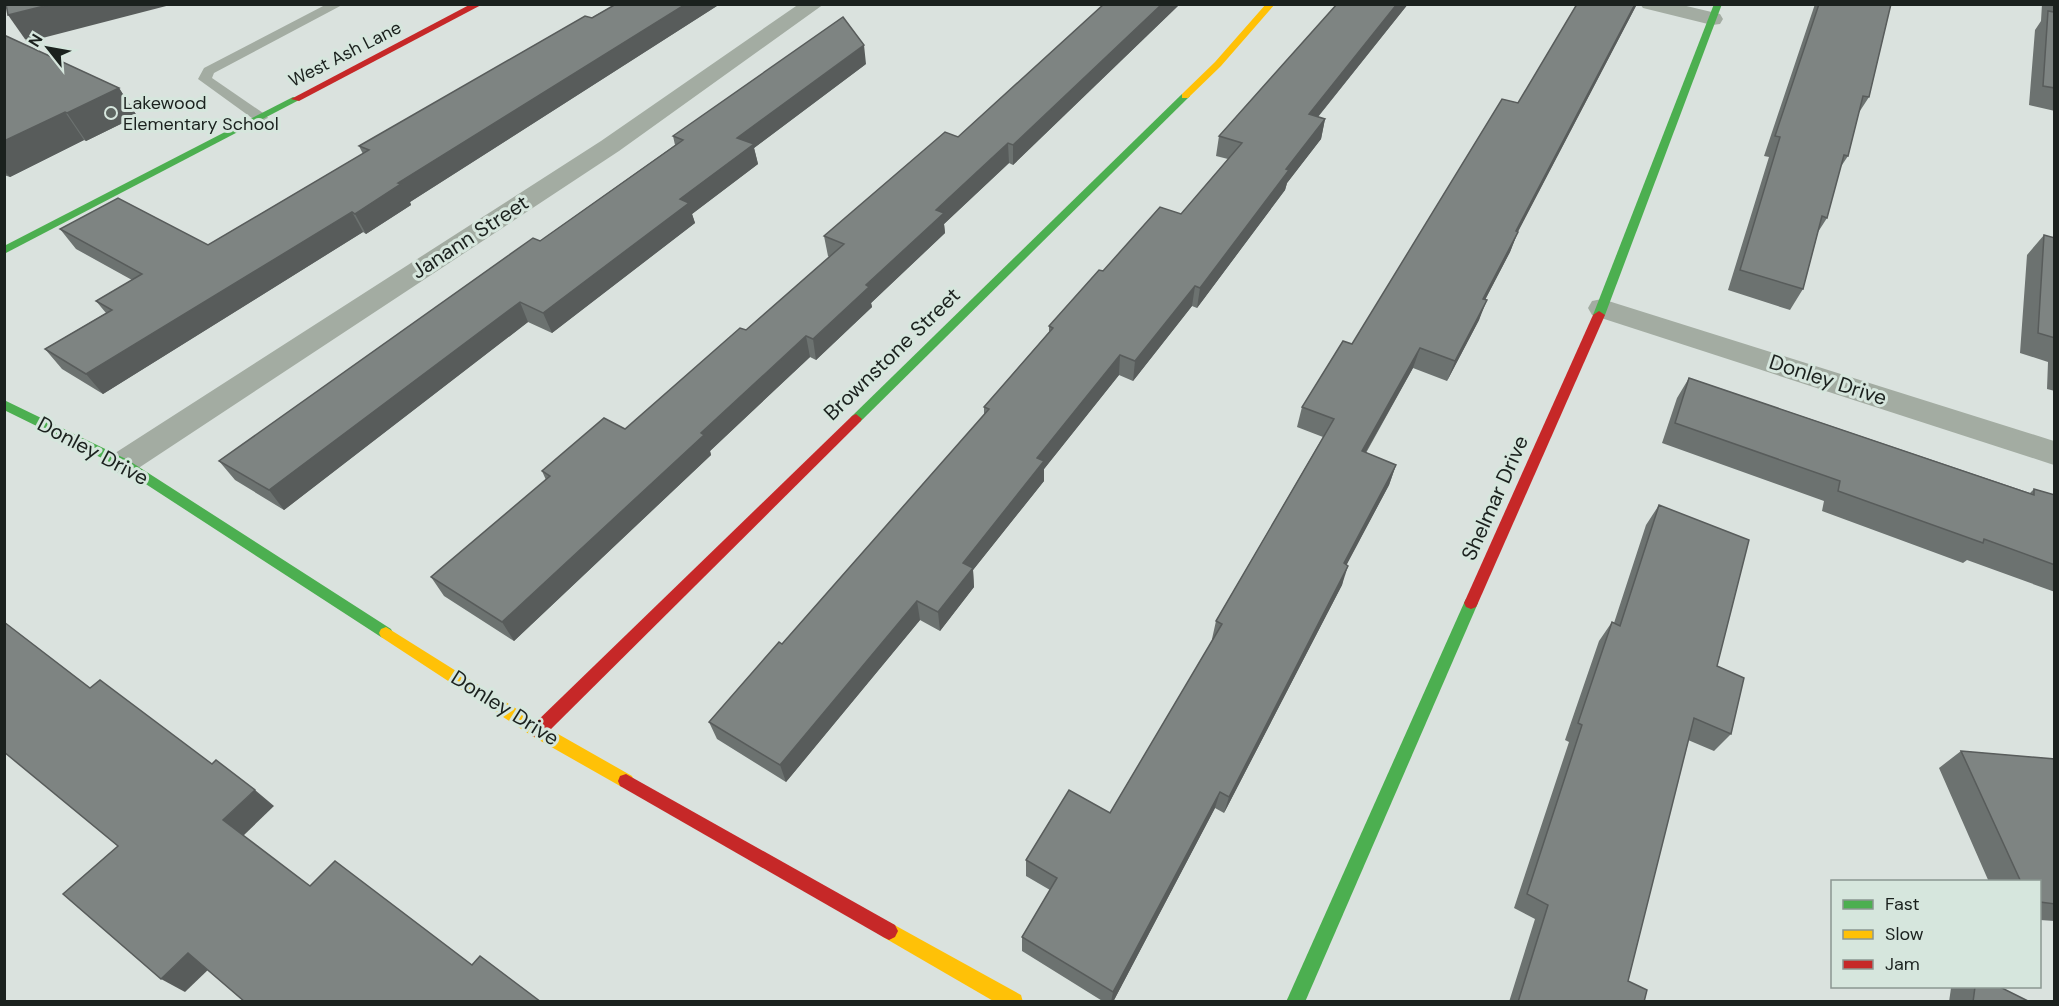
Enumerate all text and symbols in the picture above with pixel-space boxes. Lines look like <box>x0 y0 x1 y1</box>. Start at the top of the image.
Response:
street label: West Ash Lane <box>285 15 405 93</box>
north arrow <box>18 18 78 78</box>
text: N <box>24 30 48 51</box>
place label: Lakewood Elementary School <box>123 91 279 136</box>
marker: Lakewood Elementary School <box>104 106 118 120</box>
street label: Janann Street <box>406 189 534 285</box>
street label: Brownstone Street <box>818 282 966 426</box>
street label: Donley Drive <box>1766 348 1890 412</box>
street label: Donley Drive <box>33 410 154 492</box>
street label: Shelmar Drive <box>1455 431 1535 565</box>
street label: Donley Drive <box>446 664 564 752</box>
legend <box>1831 880 2041 988</box>
text: Fast <box>1885 892 1920 916</box>
text: Slow <box>1885 922 1924 946</box>
text: Jam <box>1885 952 1920 976</box>

